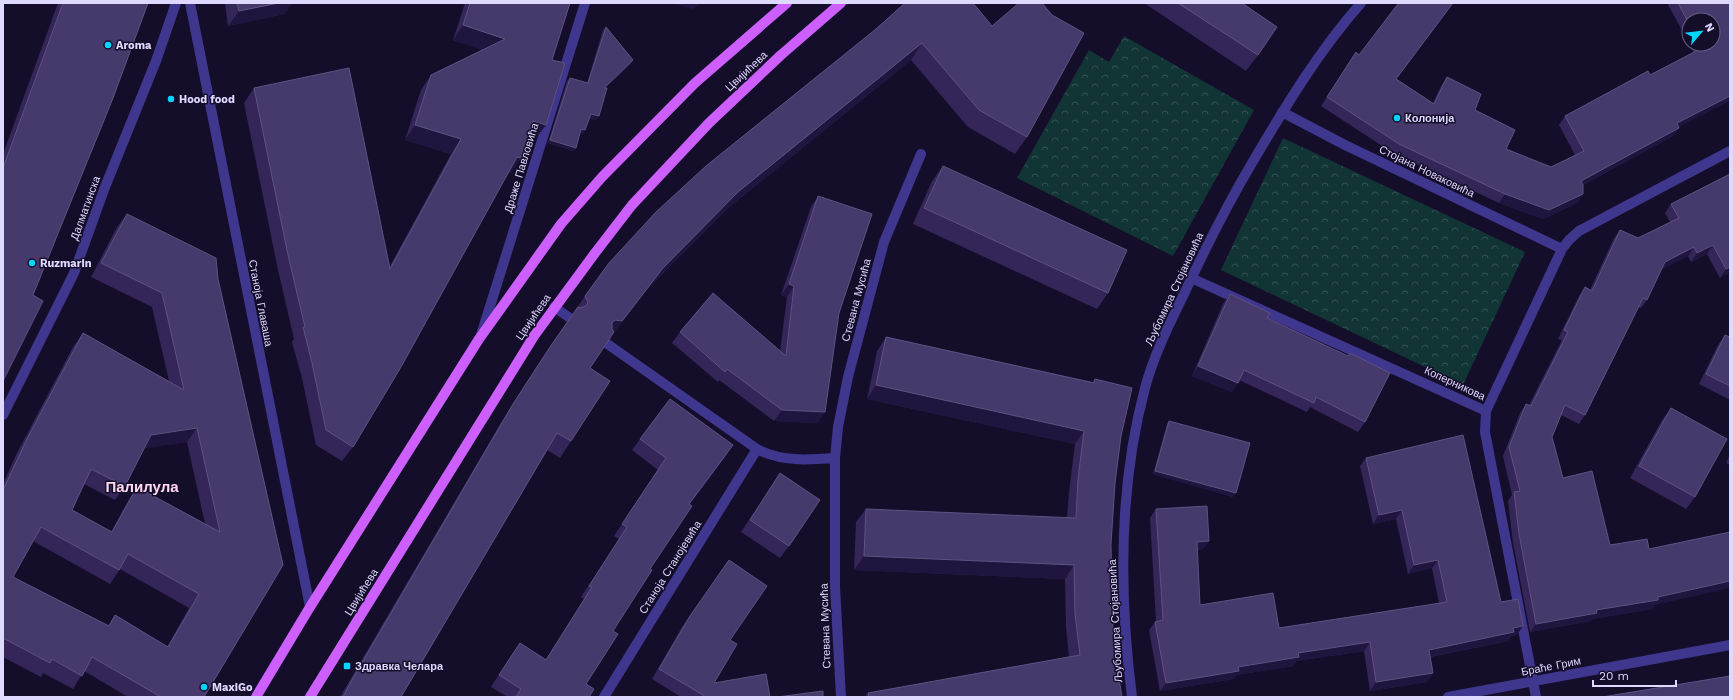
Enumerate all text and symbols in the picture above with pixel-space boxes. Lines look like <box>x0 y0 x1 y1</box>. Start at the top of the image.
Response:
north arrow <box>1681 12 1721 52</box>
text: N <box>1702 21 1717 34</box>
place label: Aroma <box>116 39 152 52</box>
marker: Aroma <box>103 40 113 50</box>
street label: Цвијићева <box>723 48 771 94</box>
place label: Hood food <box>179 93 235 106</box>
marker: Hood food <box>166 94 176 104</box>
place label: Колонија <box>1405 112 1455 125</box>
marker: Колонија <box>1392 113 1402 123</box>
street label: Драже Павловића <box>502 121 542 215</box>
street label: Стојана Новаковића <box>1377 143 1477 201</box>
street label: Далматинска <box>68 173 103 242</box>
street label: Љубомира Стојановића <box>1143 230 1207 348</box>
street label: Стевана Мусића <box>839 256 874 343</box>
place label: Ruzmarin <box>40 257 92 270</box>
marker: Ruzmarin <box>27 258 37 268</box>
street label: Станоја Главаша <box>246 259 275 348</box>
street label: Цвијићева <box>513 291 554 343</box>
street label: Коперникова <box>1422 364 1488 404</box>
district label: Палилула <box>105 478 179 496</box>
street label: Станоја Станојевића <box>636 518 705 616</box>
street label: Љубомира Стојановића <box>1106 558 1125 683</box>
street label: Цвијићева <box>342 566 381 618</box>
street label: Стевана Мусића <box>817 582 833 669</box>
street label: Браће Грим <box>1520 654 1582 679</box>
place label: Здравка Челара <box>355 660 444 673</box>
marker: Здравка Челара <box>342 661 352 671</box>
scale bar <box>1593 662 1676 688</box>
text: 20 m <box>1599 669 1629 683</box>
place label: MaxiGo <box>212 681 253 694</box>
marker: MaxiGo <box>199 682 209 692</box>

